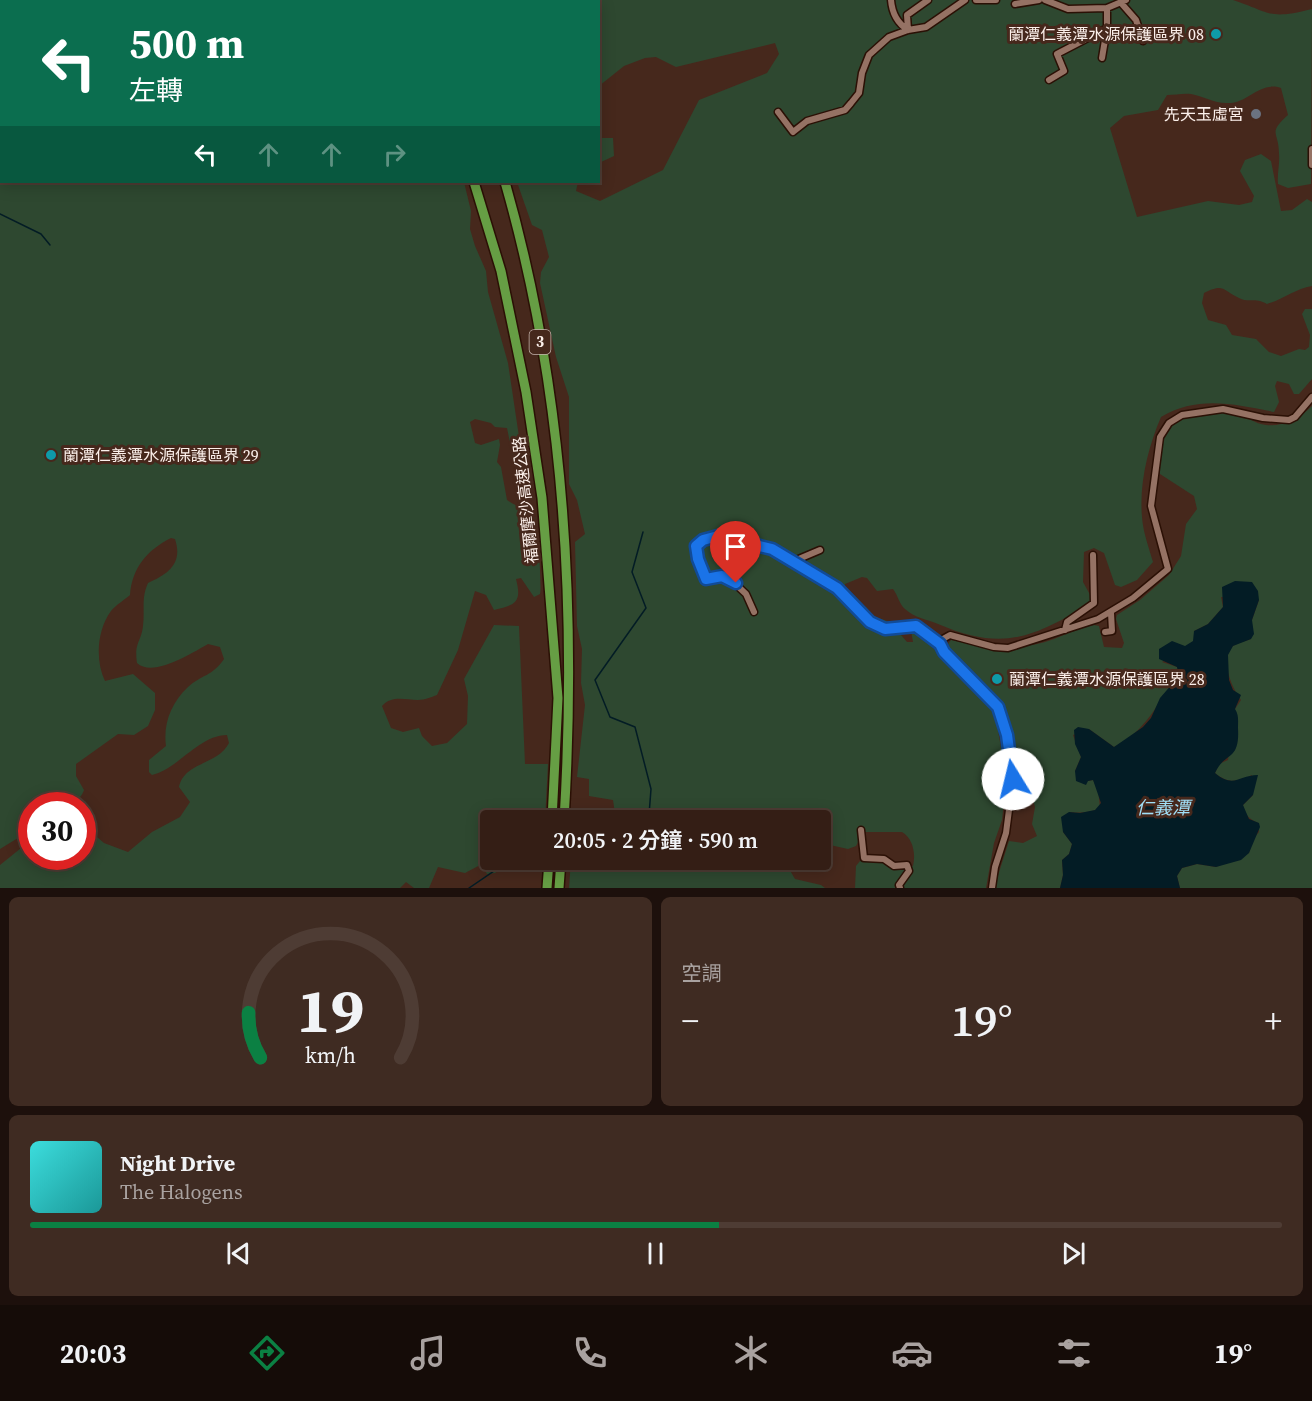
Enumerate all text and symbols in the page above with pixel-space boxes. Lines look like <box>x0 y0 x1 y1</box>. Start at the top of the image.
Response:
text: 500 m <box>129 14 244 72</box>
place label: 蘭潭仁義潭水源保護區界 08 <box>1008 23 1204 45</box>
icon: left <box>30 24 108 102</box>
marker: 蘭潭仁義潭水源保護區界 08 <box>1209 27 1223 41</box>
text: 左轉 <box>129 72 183 109</box>
place label: 先天玉虛宮 <box>1164 103 1244 125</box>
marker: 先天玉虛宮 <box>1249 107 1263 121</box>
icon: left <box>189 138 222 171</box>
icon: ahead <box>252 138 285 171</box>
icon: ahead <box>315 138 348 171</box>
icon: right <box>378 138 411 171</box>
road number: 3 <box>530 330 550 354</box>
street label: 福爾摩沙高速公路 <box>507 435 543 565</box>
place label: 蘭潭仁義潭水源保護區界 29 <box>63 444 259 466</box>
marker: 蘭潭仁義潭水源保護區界 29 <box>44 448 58 462</box>
pin <box>710 521 761 583</box>
icon: arrive <box>719 530 752 563</box>
place label: 蘭潭仁義潭水源保護區界 28 <box>1009 668 1205 690</box>
marker: 蘭潭仁義潭水源保護區界 28 <box>990 672 1004 686</box>
position arrow <box>981 747 1045 811</box>
speed limit sign: 30 <box>18 792 96 870</box>
water label: 仁義潭 <box>1136 795 1193 820</box>
text: 20:05 · 2 分鐘 · 590 m <box>553 825 758 855</box>
text: 空調 <box>682 959 722 987</box>
text: 19 <box>296 967 364 1053</box>
text: 19° <box>951 989 1013 1051</box>
text: − <box>682 998 699 1043</box>
text: + <box>1265 998 1282 1043</box>
text: km/h <box>305 1042 356 1071</box>
text: Night Drive <box>120 1148 235 1178</box>
text: The Halogens <box>120 1178 243 1206</box>
icon: previous <box>222 1237 255 1270</box>
icon: pause <box>639 1237 672 1270</box>
icon: next <box>1057 1237 1090 1270</box>
icon: directions <box>246 1332 288 1374</box>
icon: music <box>407 1332 449 1374</box>
icon: phone <box>569 1332 611 1374</box>
icon: climate <box>730 1332 772 1374</box>
icon: car <box>891 1332 933 1374</box>
icon: filters <box>1053 1332 1095 1374</box>
text: 20:03 <box>60 1335 126 1372</box>
text: 19° <box>1214 1335 1252 1372</box>

